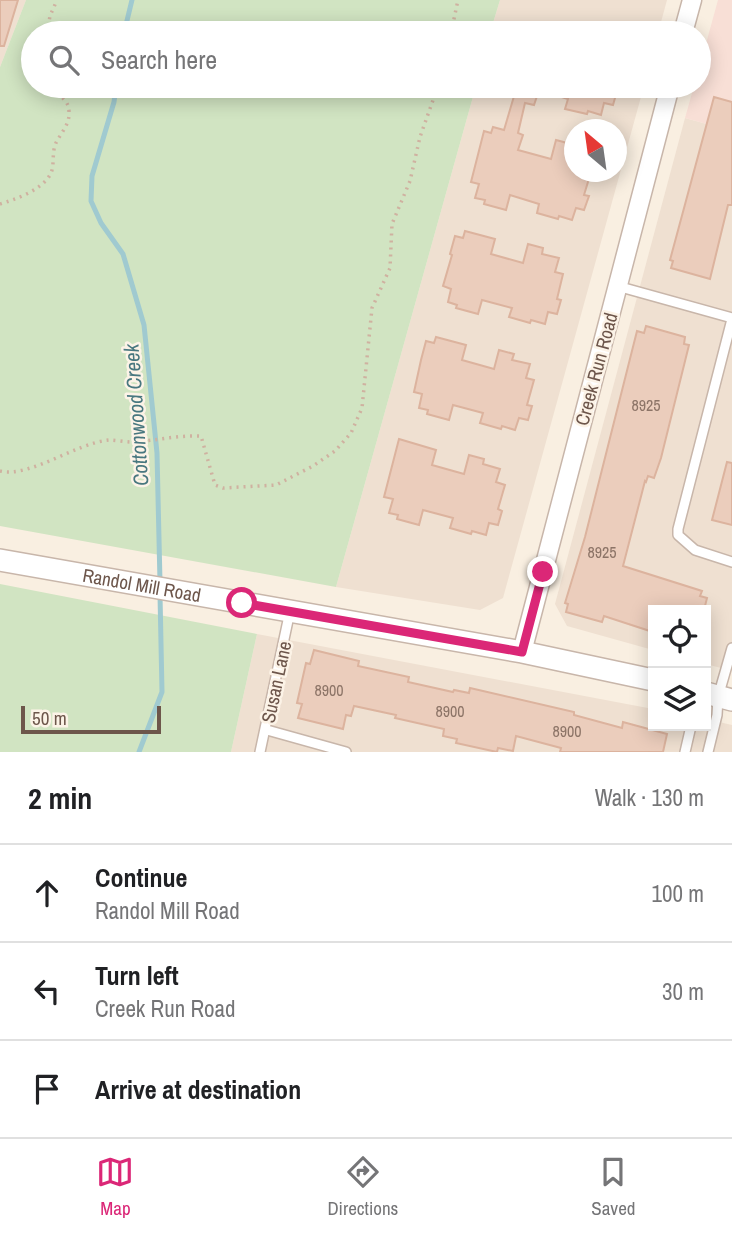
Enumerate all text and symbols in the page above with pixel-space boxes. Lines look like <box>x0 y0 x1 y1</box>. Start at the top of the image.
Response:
search box <box>21 21 711 98</box>
icon: search <box>45 41 83 79</box>
text: Search here <box>101 42 217 77</box>
north arrow <box>564 119 627 182</box>
street label: Creek Run Road <box>568 310 624 428</box>
water label: Cottonwood Creek <box>116 341 155 487</box>
house number: 8925 <box>631 394 661 416</box>
house number: 8925 <box>587 541 617 563</box>
route end <box>527 556 558 587</box>
street label: Randol Mill Road <box>81 562 203 608</box>
route start <box>226 587 257 618</box>
map controls <box>648 605 711 731</box>
button: locate <box>648 605 711 668</box>
street label: Susan Lane <box>255 639 297 725</box>
button: layers <box>648 668 711 731</box>
house number: 8900 <box>314 679 344 701</box>
house number: 8900 <box>435 700 465 722</box>
scale bar <box>21 703 161 735</box>
text: 50 m <box>32 705 67 731</box>
house number: 8900 <box>552 720 582 742</box>
text: 2 min <box>28 778 92 818</box>
text: Walk · 130 m <box>595 782 704 813</box>
text: Continue <box>95 860 187 895</box>
icon: ahead <box>28 874 66 912</box>
text: 100 m <box>652 878 704 909</box>
text: Randol Mill Road <box>95 895 240 926</box>
text: Turn left <box>95 958 179 993</box>
icon: left <box>28 972 66 1010</box>
text: 30 m <box>662 976 704 1007</box>
text: Creek Run Road <box>95 993 235 1024</box>
icon: arrive <box>28 1070 66 1108</box>
text: Arrive at destination <box>95 1072 301 1107</box>
tab: Map <box>96 1153 134 1221</box>
tab: Directions <box>327 1153 398 1221</box>
tab: Saved <box>591 1153 636 1221</box>

